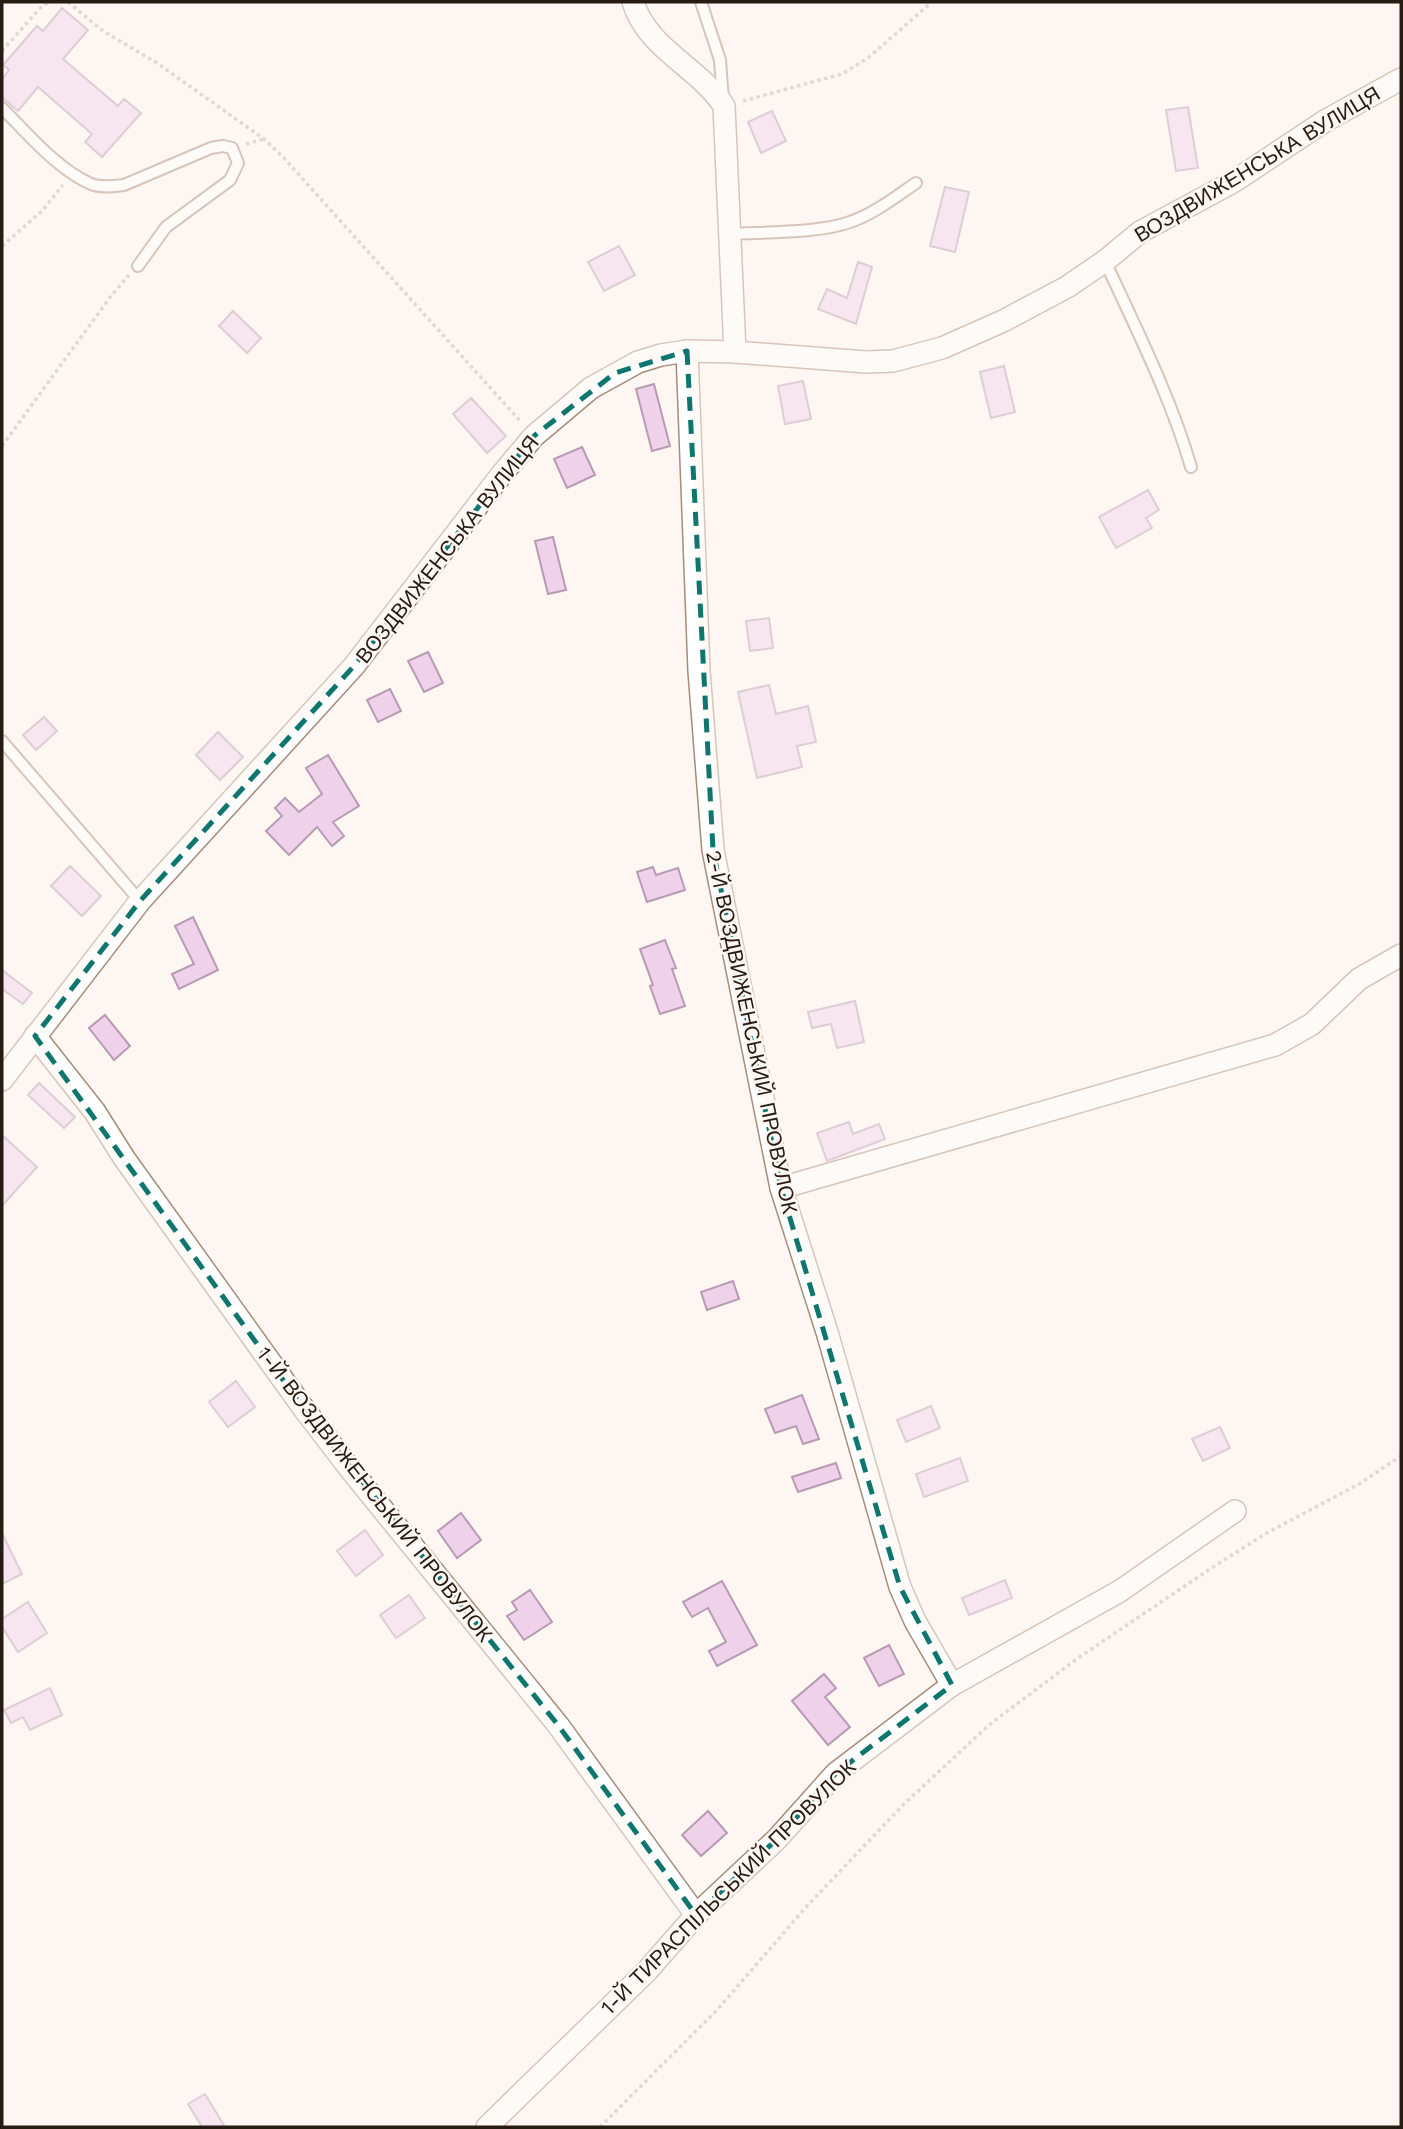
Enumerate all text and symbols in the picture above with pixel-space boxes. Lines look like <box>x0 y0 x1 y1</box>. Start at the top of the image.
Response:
street label: ВОЗДВИЖЕНСЬКА ВУЛИЦЯ <box>1130 81 1384 247</box>
street label: ВОЗДВИЖЕНСЬКА ВУЛИЦЯ <box>350 430 544 668</box>
street label: 2-Й ВОЗДВИЖЕНСЬКИЙ ПРОВУЛОК <box>701 848 803 1217</box>
street label: 1-Й ВОЗДВИЖЕНСЬКИЙ ПРОВУЛОК <box>252 1342 498 1647</box>
street label: 1-Й ТИРАСПІЛЬСЬКИЙ ПРОВУЛОК <box>595 1754 861 2020</box>

